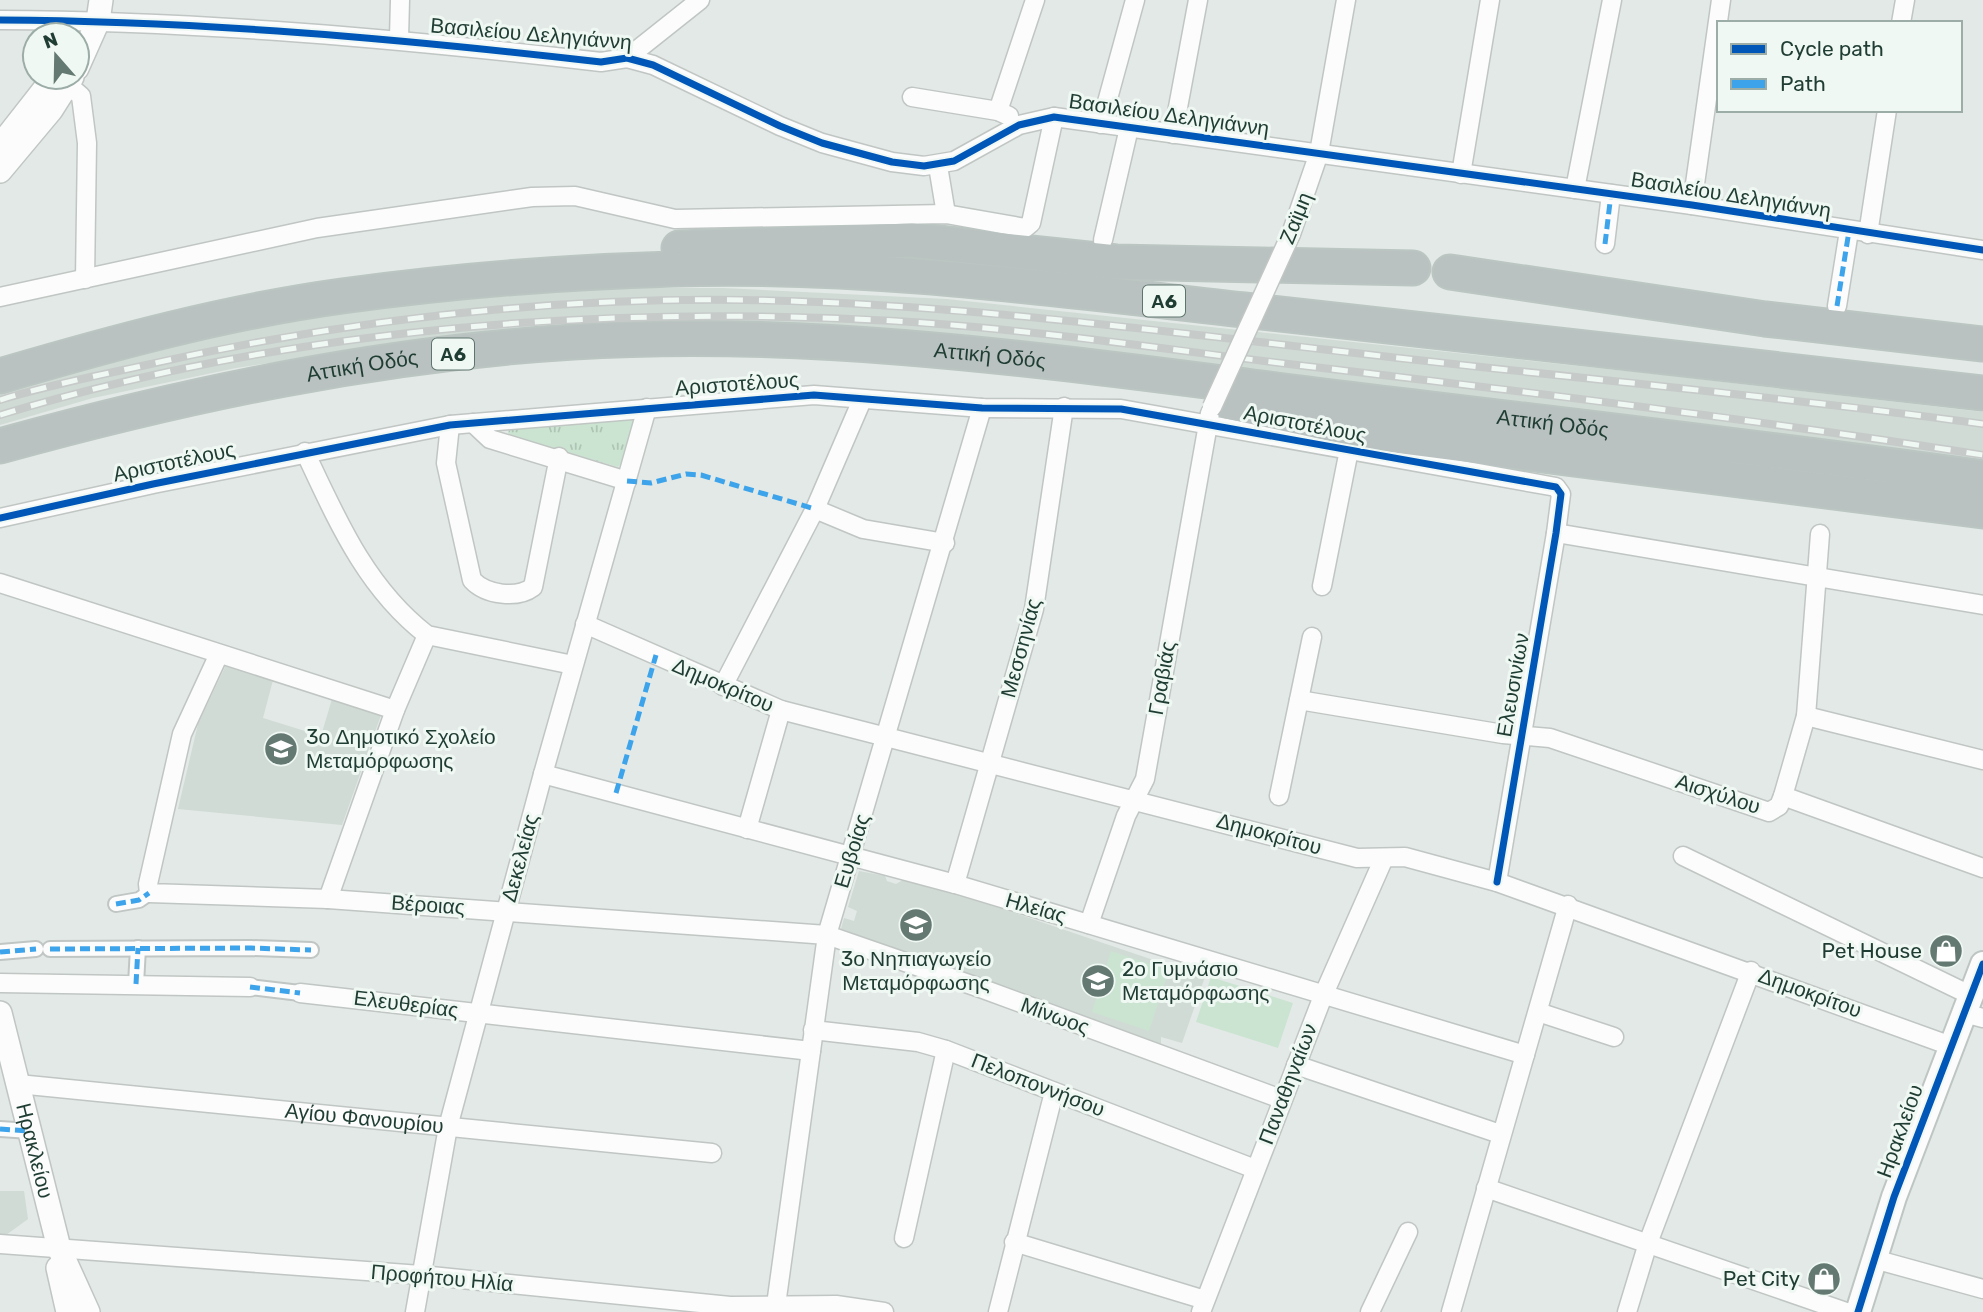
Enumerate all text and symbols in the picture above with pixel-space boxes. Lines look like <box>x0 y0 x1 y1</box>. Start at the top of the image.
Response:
street label: Βασιλείου Δεληγιάννη <box>429 12 633 55</box>
north arrow <box>21 21 91 91</box>
legend <box>1717 21 1962 112</box>
text: N <box>40 27 61 54</box>
text: Cycle path <box>1780 36 1884 61</box>
text: Path <box>1780 71 1826 96</box>
street label: Βασιλείου Δεληγιάννη <box>1067 88 1271 141</box>
street label: Βασιλείου Δεληγιάννη <box>1629 166 1833 223</box>
street label: Ζαϊμη <box>1274 188 1317 247</box>
road number: Α6 <box>1143 286 1185 316</box>
street label: Αττική Οδός <box>933 337 1047 373</box>
road number: Α6 <box>432 338 474 370</box>
street label: Αττική Οδός <box>304 344 419 387</box>
street label: Αριστοτέλους <box>674 367 800 400</box>
street label: Αριστοτέλους <box>1242 399 1368 448</box>
street label: Αττική Οδός <box>1495 404 1610 442</box>
street label: Αριστοτέλους <box>111 436 237 487</box>
street label: Μεσσηνίας <box>995 595 1046 700</box>
street label: Ελευσινίων <box>1491 631 1534 739</box>
street label: Γραβιάς <box>1143 639 1180 717</box>
street label: Δημοκρίτου <box>669 652 778 717</box>
place label: 3ο Δημοτικό Σχολείο Μεταμόρφωσης <box>306 724 496 773</box>
school or university icon: 3ο Δημοτικό Σχολείο Μεταμόρφωσης <box>262 730 300 768</box>
street label: Αισχύλου <box>1673 768 1764 819</box>
street label: Δημοκρίτου <box>1214 807 1324 860</box>
street label: Δεκελείας <box>496 811 543 905</box>
street label: Ευβοίας <box>828 811 875 891</box>
street label: Ηλείας <box>1003 887 1069 928</box>
street label: Βέροιας <box>390 889 466 920</box>
school or university icon: 3ο Νηπιαγωγείο Μεταμόρφωσης <box>897 906 935 944</box>
shop icon: Pet House <box>1927 932 1965 970</box>
place label: Pet House <box>1821 938 1922 963</box>
place label: 3ο Νηπιαγωγείο Μεταμόρφωσης <box>841 946 991 995</box>
place label: 2ο Γυμνάσιο Μεταμόρφωσης <box>1122 956 1270 1005</box>
school or university icon: 2ο Γυμνάσιο Μεταμόρφωσης <box>1079 962 1117 1000</box>
street label: Δημοκρίτου <box>1755 962 1865 1023</box>
street label: Ελευθερίας <box>352 985 460 1022</box>
street label: Μίνωος <box>1018 992 1093 1039</box>
street label: Παναθηναίων <box>1253 1020 1322 1148</box>
street label: Πελοποννήσου <box>968 1048 1108 1121</box>
street label: Ηρακλείου <box>1871 1081 1928 1181</box>
street label: Αγίου Φανουρίου <box>284 1098 445 1138</box>
street label: Ηρακλείου <box>11 1100 59 1201</box>
street label: Προφήτου Ηλία <box>370 1259 514 1296</box>
shop icon: Pet City <box>1805 1260 1843 1298</box>
place label: Pet City <box>1723 1266 1800 1291</box>

